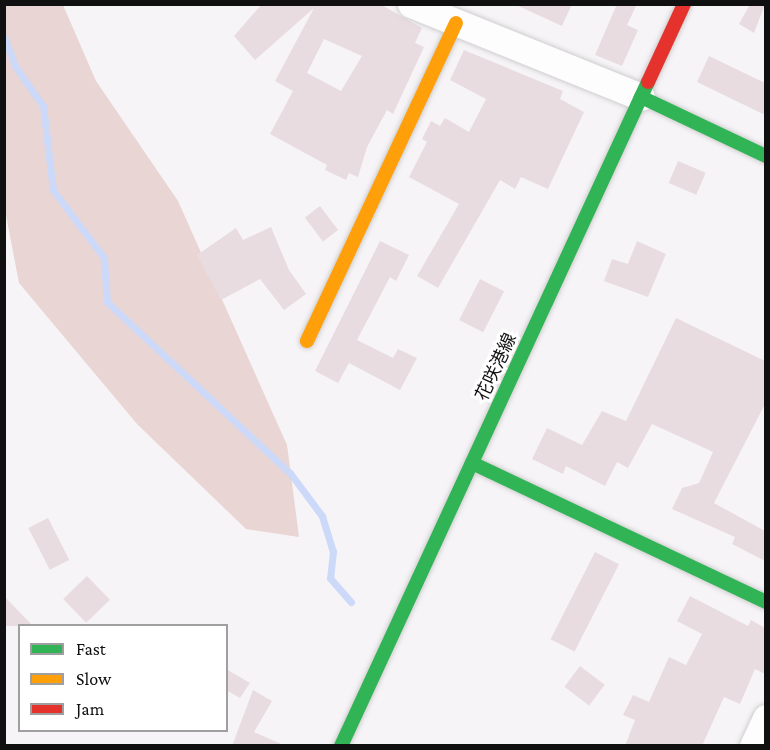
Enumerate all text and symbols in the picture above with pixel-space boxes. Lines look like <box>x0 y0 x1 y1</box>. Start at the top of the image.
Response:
street label: 花咲港線 <box>471 330 521 404</box>
legend <box>18 624 228 732</box>
text: Fast <box>76 639 106 659</box>
text: Slow <box>76 669 111 689</box>
text: Jam <box>76 699 104 719</box>

